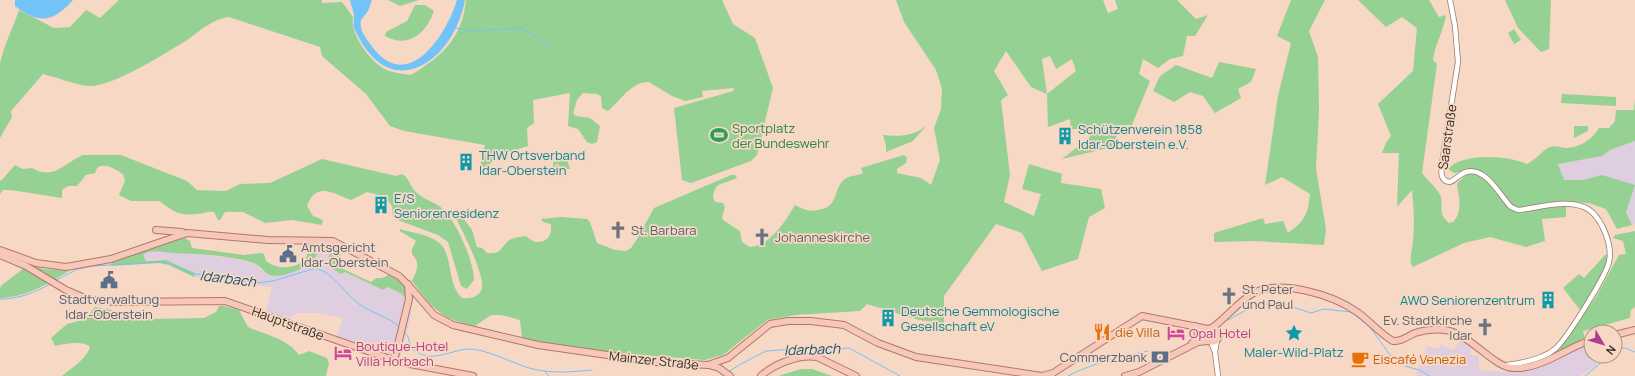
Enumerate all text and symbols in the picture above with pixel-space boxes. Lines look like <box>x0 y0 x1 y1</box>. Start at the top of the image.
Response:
street label: Saarstraße <box>1433 103 1461 171</box>
place label: Sportplatz der Bundeswehr <box>732 119 830 152</box>
place label: Schützenverein 1858 Idar-Oberstein e.V. <box>1078 120 1202 153</box>
sports icon: Sportplatz der Bundeswehr <box>709 125 729 145</box>
building icon: Schützenverein 1858 Idar-Oberstein e.V. <box>1055 126 1075 146</box>
place label: THW Ortsverband Idar-Oberstein <box>479 146 585 179</box>
building icon: THW Ortsverband Idar-Oberstein <box>456 152 476 172</box>
place label: E/S Seniorenresidenz <box>394 189 499 222</box>
building icon: E/S Seniorenresidenz <box>371 195 391 215</box>
church icon: St. Barbara <box>608 220 628 240</box>
place label: St. Barbara <box>631 221 697 239</box>
church icon: Johanneskirche <box>752 227 772 247</box>
place label: Johanneskirche <box>775 228 870 246</box>
place label: Amtsgericht Idar-Oberstein <box>301 238 388 271</box>
public building icon: Amtsgericht Idar-Oberstein <box>278 244 298 264</box>
water label: Idarbach <box>199 265 258 291</box>
public building icon: Stadtverwaltung Idar-Oberstein <box>99 270 119 290</box>
place label: St. Peter und Paul <box>1242 280 1294 313</box>
church icon: St. Peter und Paul <box>1219 286 1239 306</box>
place label: Stadtverwaltung Idar-Oberstein <box>59 290 159 323</box>
building icon: AWO Seniorenzentrum <box>1538 290 1558 310</box>
place label: AWO Seniorenzentrum <box>1400 291 1535 309</box>
street label: Hauptstraße <box>249 302 327 345</box>
place label: Deutsche Gemmologische Gesellschaft eV <box>901 302 1060 335</box>
building icon: Deutsche Gemmologische Gesellschaft eV <box>878 308 898 328</box>
place label: Ev. Stadtkirche Idar <box>1383 311 1472 344</box>
church icon: Ev. Stadtkirche Idar <box>1475 317 1495 337</box>
restaurant icon: die Villa <box>1092 322 1112 342</box>
place label: die Villa <box>1115 323 1160 341</box>
hotel icon: Opal Hotel <box>1166 323 1186 343</box>
place icon: Maler-Wild-Platz <box>1284 323 1304 343</box>
place label: Opal Hotel <box>1189 324 1251 342</box>
north arrow <box>1583 324 1623 364</box>
place label: Boutique-Hotel Villa Horbach <box>356 337 448 370</box>
water label: Idarbach <box>783 338 841 359</box>
hotel icon: Boutique-Hotel Villa Horbach <box>333 343 353 363</box>
place label: Maler-Wild-Platz <box>1244 343 1344 361</box>
text: N <box>1603 343 1620 358</box>
street label: Mainzer Straße <box>608 346 700 374</box>
bank icon: Commerzbank <box>1150 347 1170 367</box>
place label: Commerzbank <box>1060 348 1148 366</box>
cafe icon: Eiscafé Venezia <box>1350 349 1370 369</box>
place label: Eiscafé Venezia <box>1373 350 1466 368</box>

